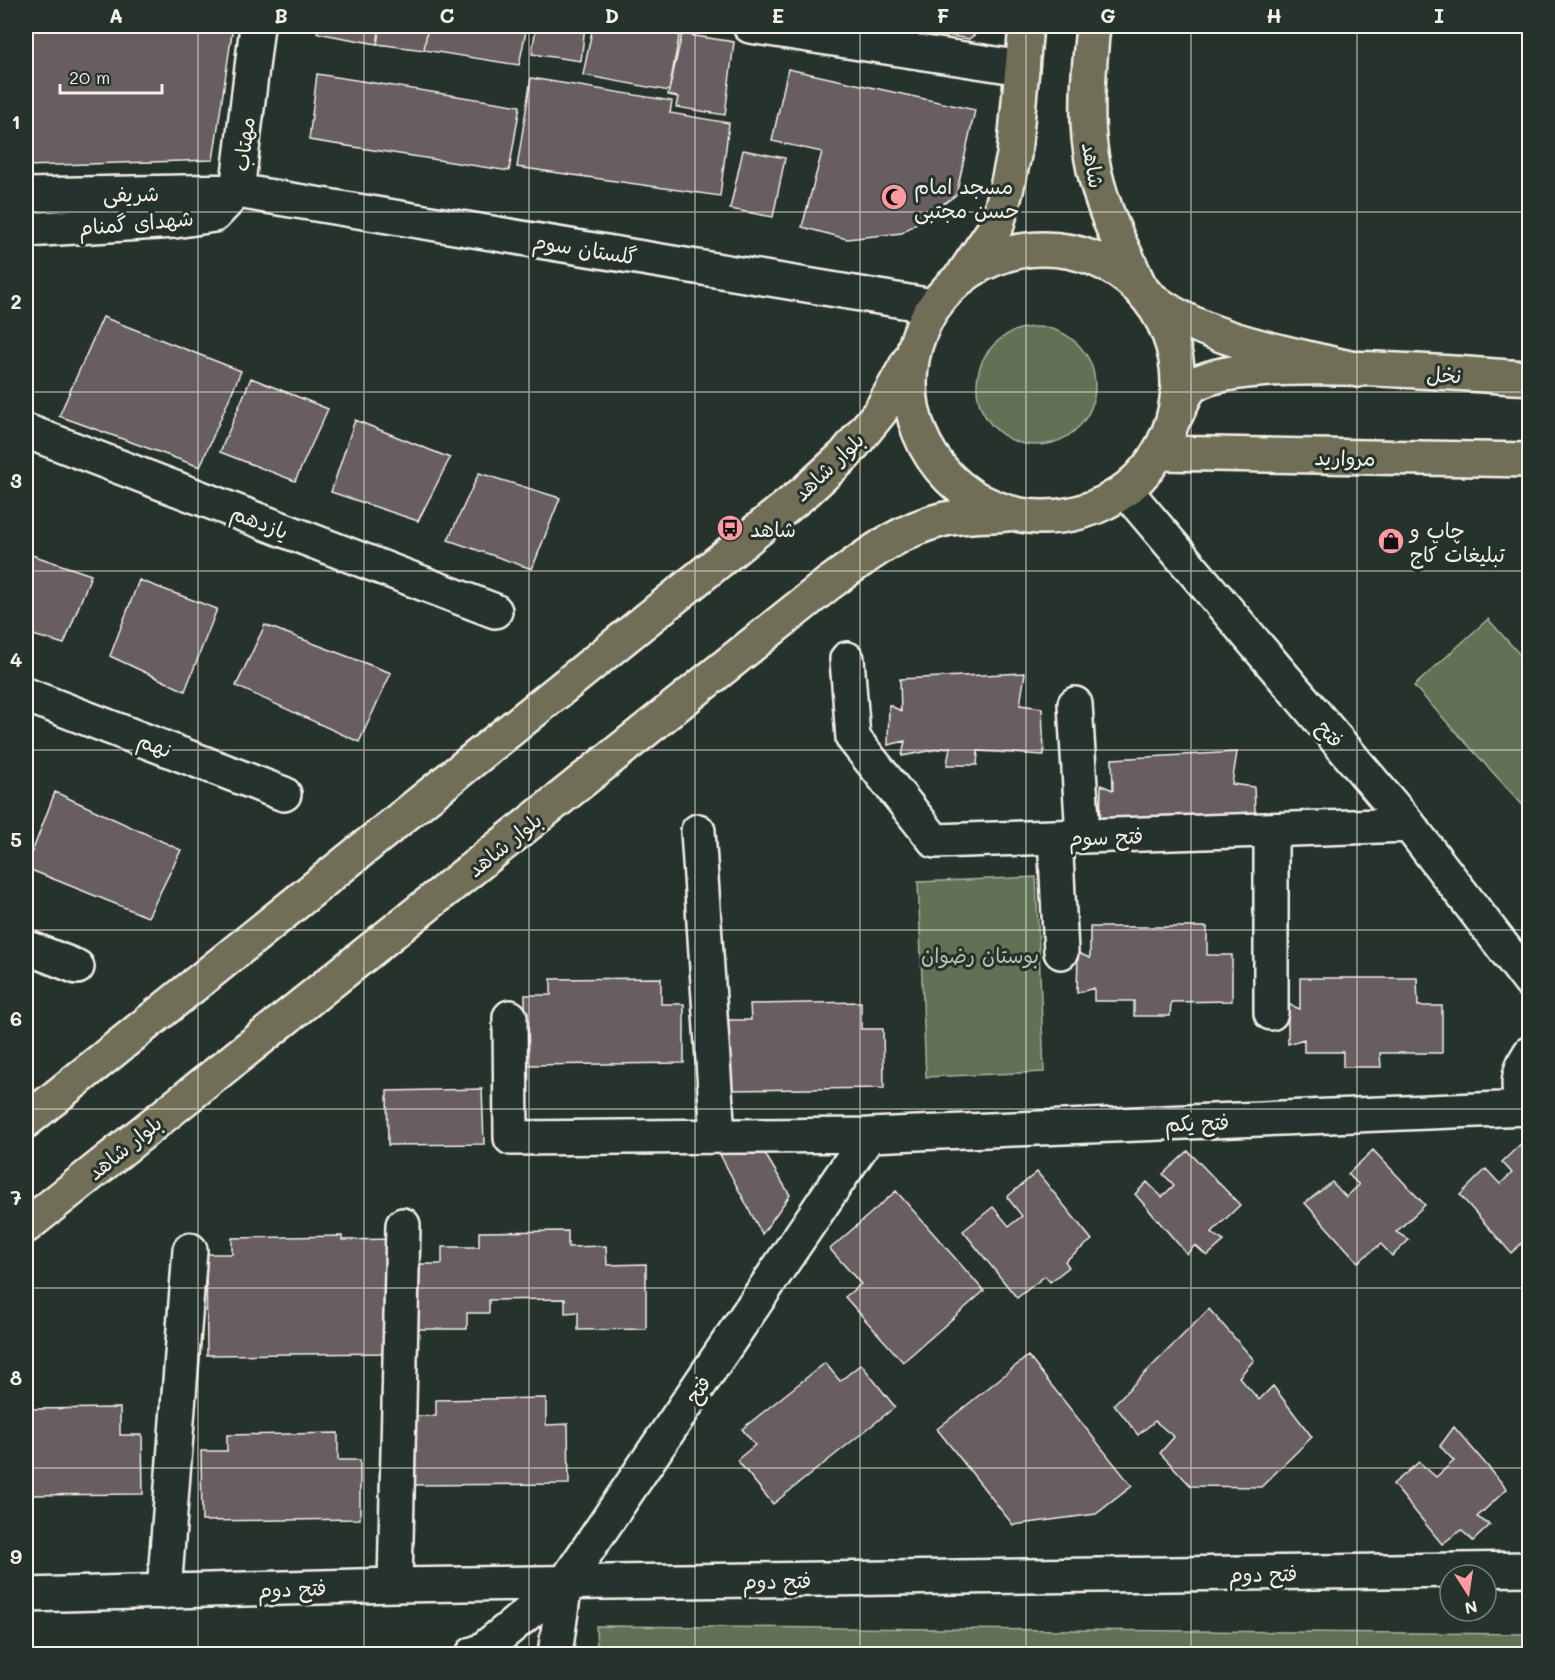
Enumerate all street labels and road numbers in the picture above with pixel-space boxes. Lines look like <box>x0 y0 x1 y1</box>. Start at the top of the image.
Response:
street label: مهتاب <box>226 115 261 173</box>
street label: شاهد <box>1077 140 1111 190</box>
street label: شریفی <box>103 179 159 209</box>
street label: شهدای گمنام <box>77 204 195 244</box>
street label: گلستان سوم <box>530 226 639 274</box>
street label: نخل <box>1426 360 1462 388</box>
street label: بلوار شاهد <box>787 426 870 507</box>
street label: مروارید <box>1314 443 1376 471</box>
street label: یازدهم <box>226 498 293 548</box>
street label: فتح <box>1310 714 1350 754</box>
street label: نهم <box>133 725 176 766</box>
street label: بلوار شاهد <box>461 806 547 883</box>
street label: فتح سوم <box>1068 821 1144 855</box>
street label: فتح یکم <box>1164 1107 1230 1141</box>
street label: بلوار شاهد <box>81 1109 167 1186</box>
street label: فتح <box>678 1370 718 1409</box>
street label: فتح دوم <box>1228 1559 1298 1591</box>
street label: فتح دوم <box>742 1566 812 1598</box>
street label: فتح دوم <box>257 1573 327 1607</box>

